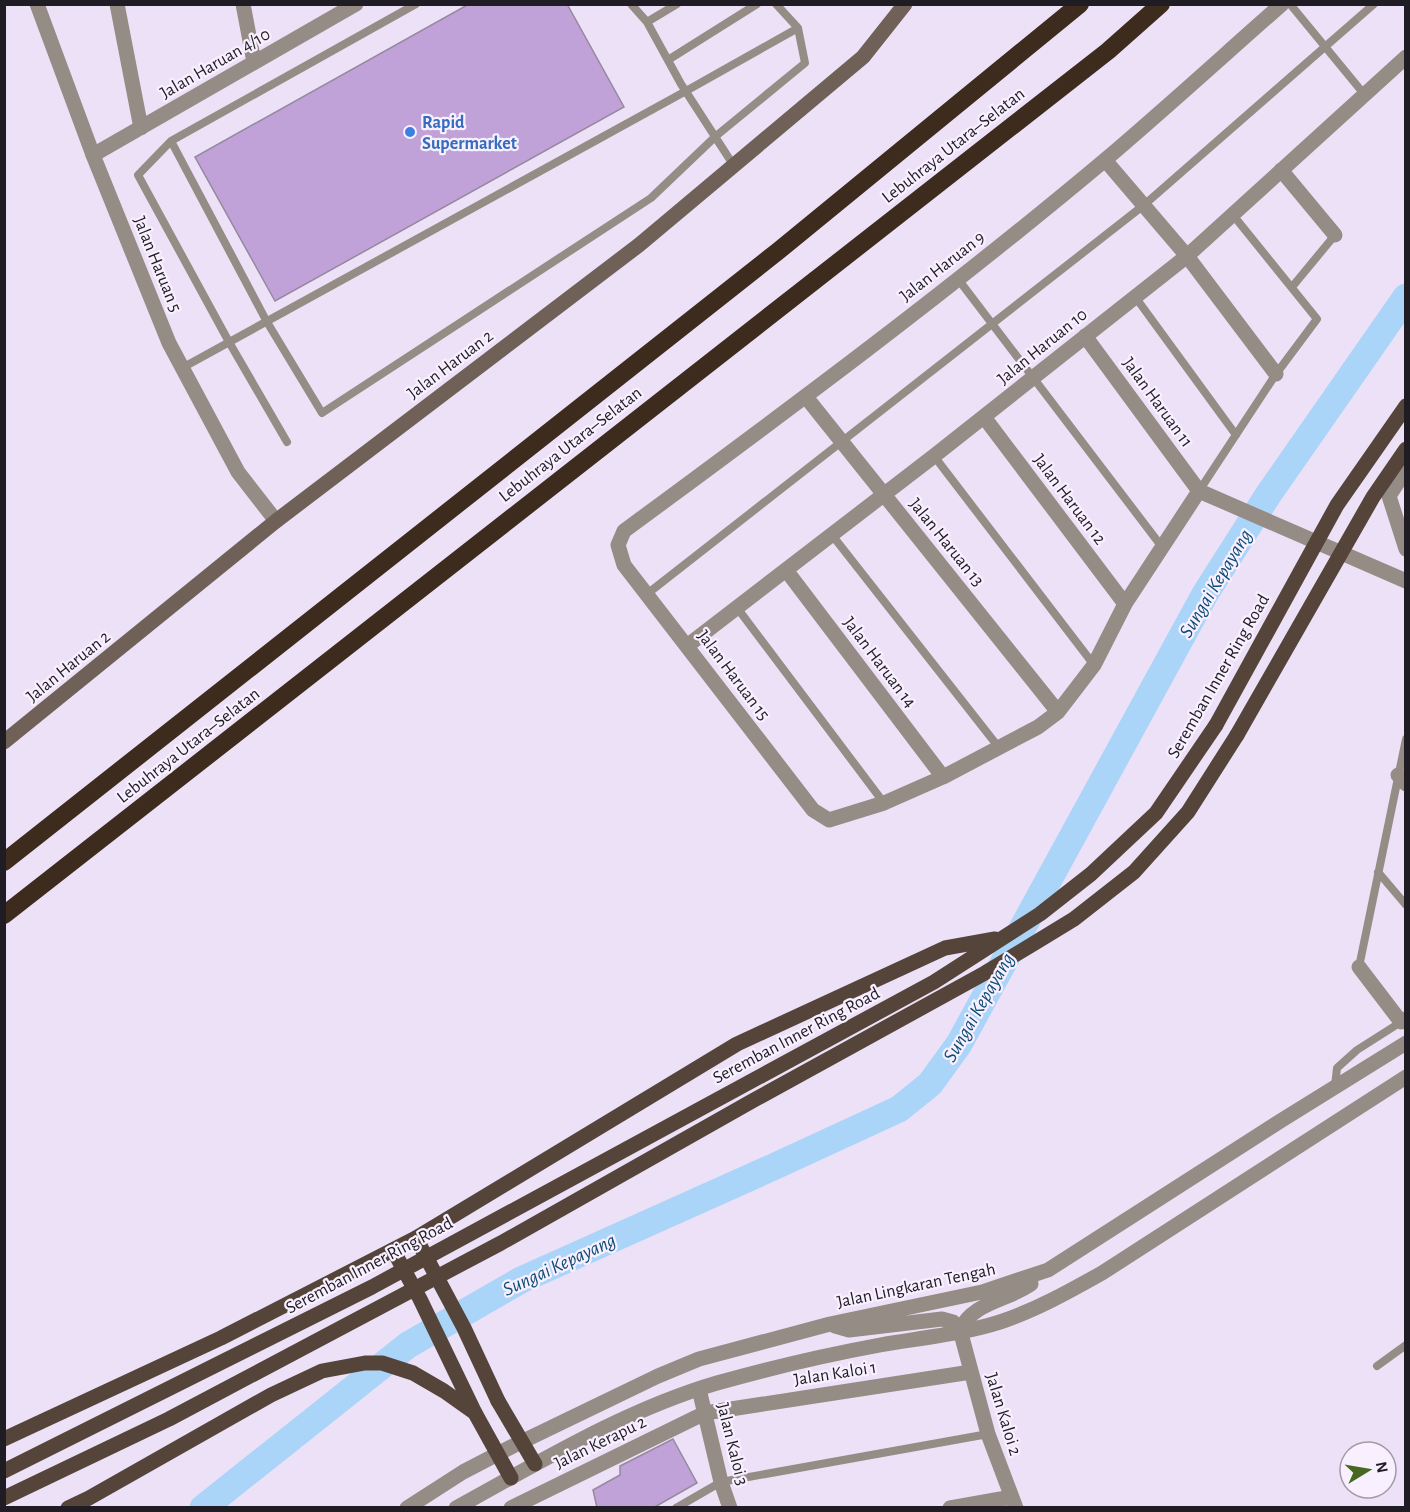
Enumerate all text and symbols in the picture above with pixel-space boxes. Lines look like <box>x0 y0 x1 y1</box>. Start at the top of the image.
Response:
street label: Jalan Haruan 4/10 <box>158 25 273 103</box>
street label: Lebuhraya Utara–Selatan <box>879 85 1028 207</box>
place label: Rapid Supermarket <box>422 114 517 153</box>
marker: Rapid Supermarket <box>403 125 417 139</box>
street label: Jalan Haruan 5 <box>130 214 184 315</box>
street label: Jalan Haruan 9 <box>897 228 988 305</box>
street label: Jalan Haruan 10 <box>994 305 1091 388</box>
street label: Jalan Haruan 2 <box>404 327 497 403</box>
street label: Jalan Haruan 11 <box>1119 354 1196 451</box>
street label: Lebuhraya Utara–Selatan <box>496 384 645 506</box>
street label: Jalan Haruan 12 <box>1029 451 1109 548</box>
street label: Jalan Haruan 13 <box>905 495 987 590</box>
water label: Sungai Kepayang <box>1176 526 1256 641</box>
street label: Seremban Inner Ring Road <box>1165 592 1273 761</box>
street label: Jalan Haruan 14 <box>839 614 919 712</box>
street label: Jalan Haruan 15 <box>694 627 773 724</box>
street label: Jalan Haruan 2 <box>23 628 114 706</box>
street label: Lebuhraya Utara–Selatan <box>114 685 263 807</box>
water label: Sungai Kepayang <box>940 950 1018 1065</box>
street label: Seremban Inner Ring Road <box>710 984 883 1087</box>
street label: Seremban Inner Ring Road <box>283 1214 456 1317</box>
water label: Sungai Kepayang <box>500 1230 619 1300</box>
street label: Jalan Lingkaran Tengah <box>835 1260 997 1312</box>
street label: Jalan Kaloi 1 <box>793 1359 878 1389</box>
street label: Jalan Kaloi 2 <box>982 1371 1024 1458</box>
street label: Jalan Kaloi 3 <box>713 1401 751 1487</box>
street label: Jalan Kerapu 2 <box>552 1413 649 1473</box>
north arrow <box>1338 1440 1398 1500</box>
text: N <box>1373 1460 1391 1474</box>

